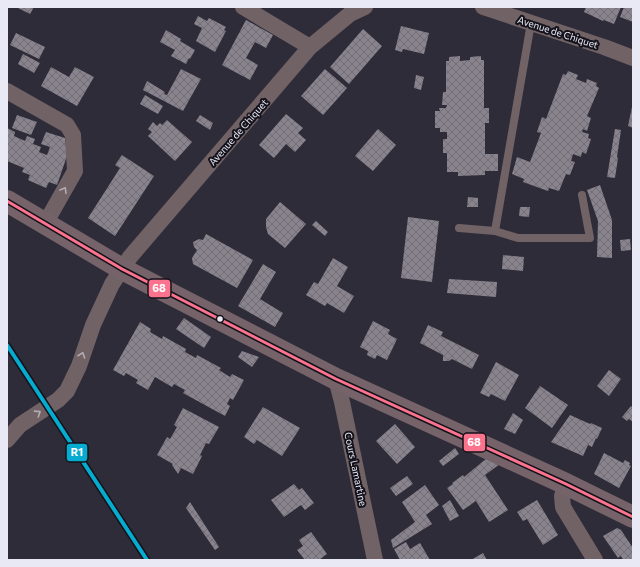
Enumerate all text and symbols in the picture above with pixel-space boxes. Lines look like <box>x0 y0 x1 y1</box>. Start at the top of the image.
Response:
street label: Avenue de Chiquet <box>516 13 600 51</box>
street label: Avenue de Chiquet <box>206 96 270 168</box>
one-way arrow <box>60 187 67 194</box>
line badge: 68 <box>148 279 171 298</box>
text: 68 <box>152 281 166 294</box>
unlabelled marker <box>215 314 225 324</box>
one-way arrow <box>78 352 86 359</box>
one-way arrow <box>33 411 40 418</box>
street label: Cours Lamartine <box>342 431 370 507</box>
line badge: 68 <box>463 433 486 452</box>
text: 68 <box>467 435 481 448</box>
line badge: R1 <box>66 443 88 462</box>
text: R1 <box>71 445 83 458</box>

